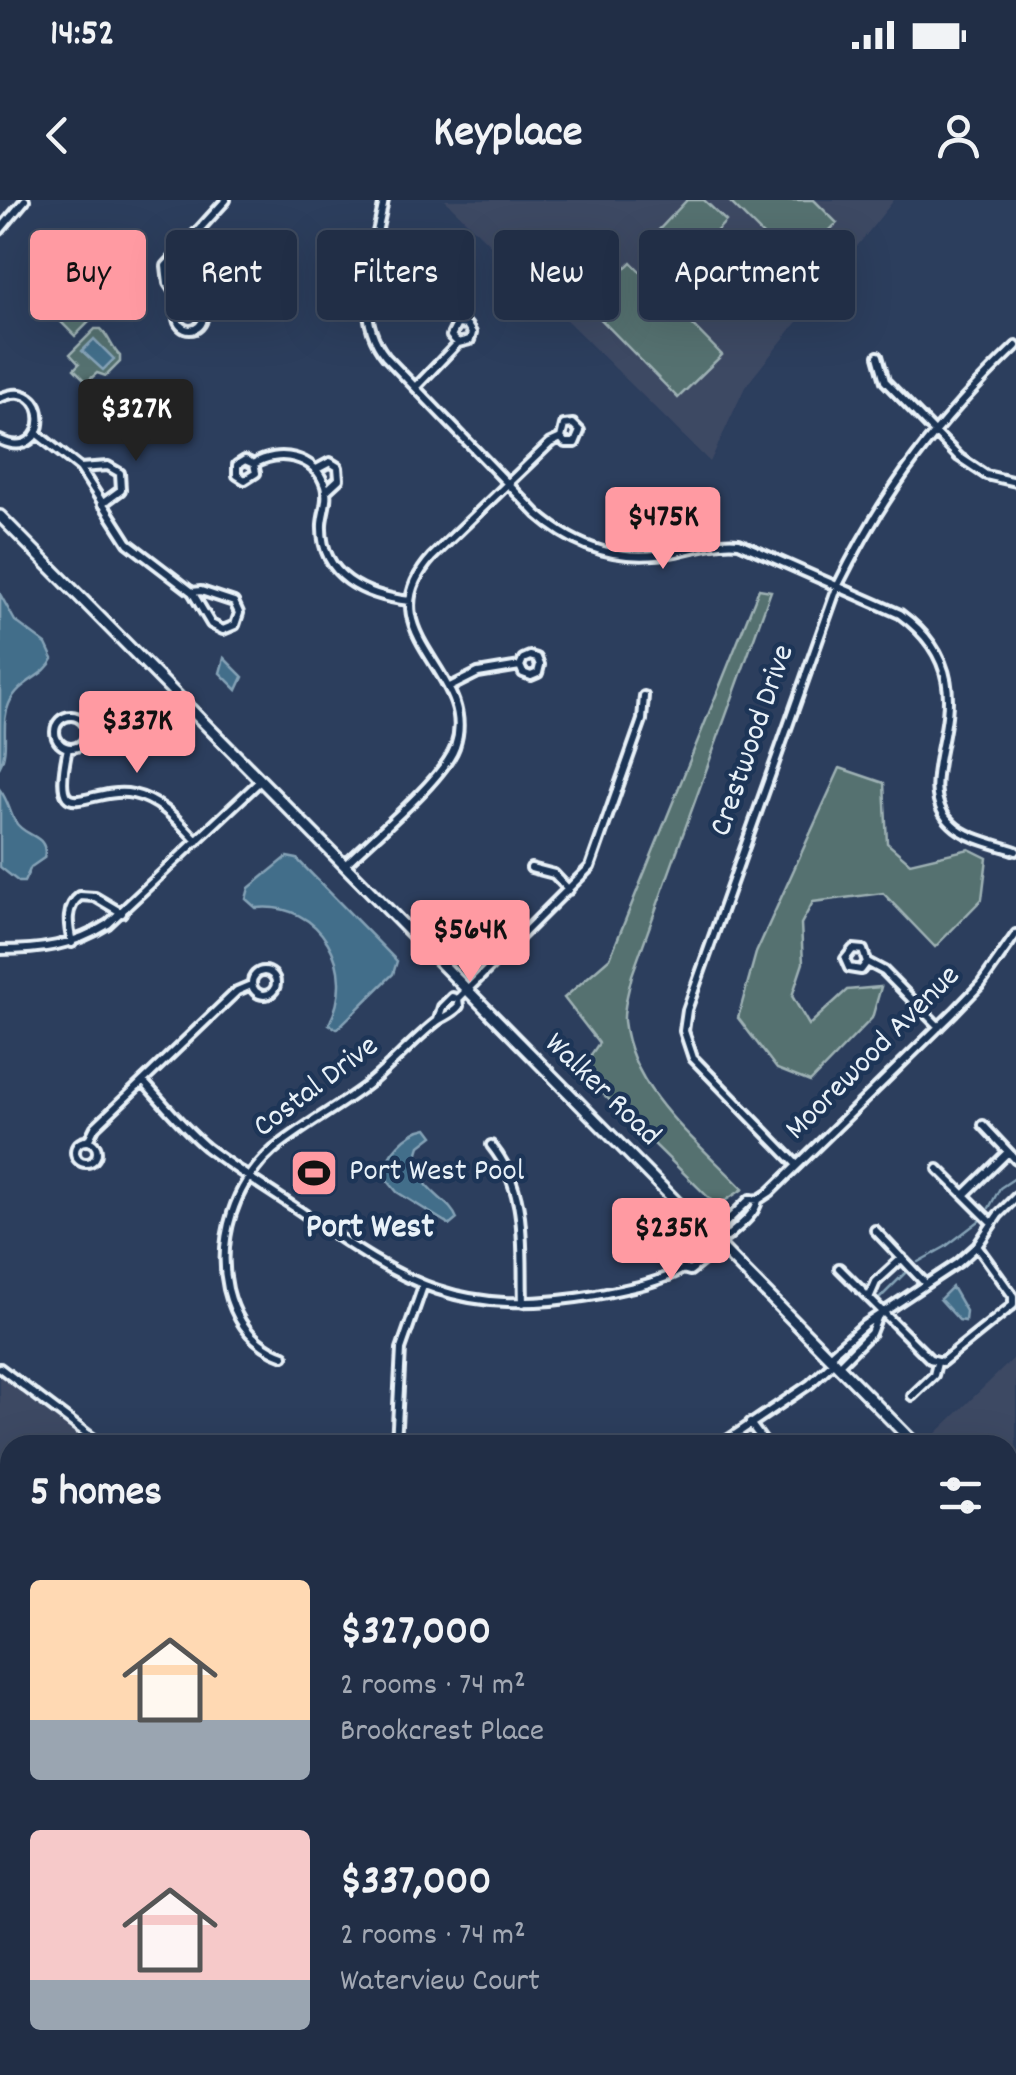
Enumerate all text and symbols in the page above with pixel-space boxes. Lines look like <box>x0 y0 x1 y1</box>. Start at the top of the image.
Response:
text: 14:52 <box>50 8 115 63</box>
text: Keyplace <box>433 103 583 167</box>
icon: back <box>30 108 85 163</box>
icon: person <box>931 108 986 163</box>
chip: Buy <box>30 230 146 320</box>
chip: Rent <box>166 230 297 320</box>
chip: Filters <box>317 230 474 320</box>
chip: New <box>494 230 619 320</box>
chip: Apartment <box>639 230 855 320</box>
pin: $327K <box>66 379 206 464</box>
text: $327K <box>100 388 172 434</box>
pin: $475K <box>593 487 733 572</box>
text: $475K <box>627 496 699 542</box>
street label: Crestwood Drive <box>700 639 808 843</box>
pin: $337K <box>67 691 207 776</box>
text: $337K <box>101 700 173 746</box>
pin: $564K <box>400 900 540 985</box>
text: $564K <box>433 909 507 955</box>
street label: Moorewood Avenue <box>776 956 972 1152</box>
street label: Walker Road <box>532 1023 670 1159</box>
street label: Costal Drive <box>244 1025 390 1151</box>
sports icon: Port West Pool <box>288 1147 340 1199</box>
place label: Port West Pool <box>349 1150 525 1196</box>
pin: $235K <box>601 1198 741 1283</box>
district label: Port West <box>306 1204 434 1254</box>
text: $235K <box>634 1207 708 1253</box>
text: 5 homes <box>30 1465 162 1525</box>
icon: filters <box>933 1468 988 1523</box>
text: $327,000 <box>340 1604 491 1664</box>
icon: home <box>110 1620 230 1740</box>
text: 2 rooms · 74 m² <box>340 1664 526 1710</box>
text: Brookcrest Place <box>340 1710 544 1756</box>
text: $337,000 <box>340 1854 491 1914</box>
icon: home <box>110 1870 230 1990</box>
text: 2 rooms · 74 m² <box>340 1914 526 1960</box>
text: Waterview Court <box>340 1960 540 2006</box>

